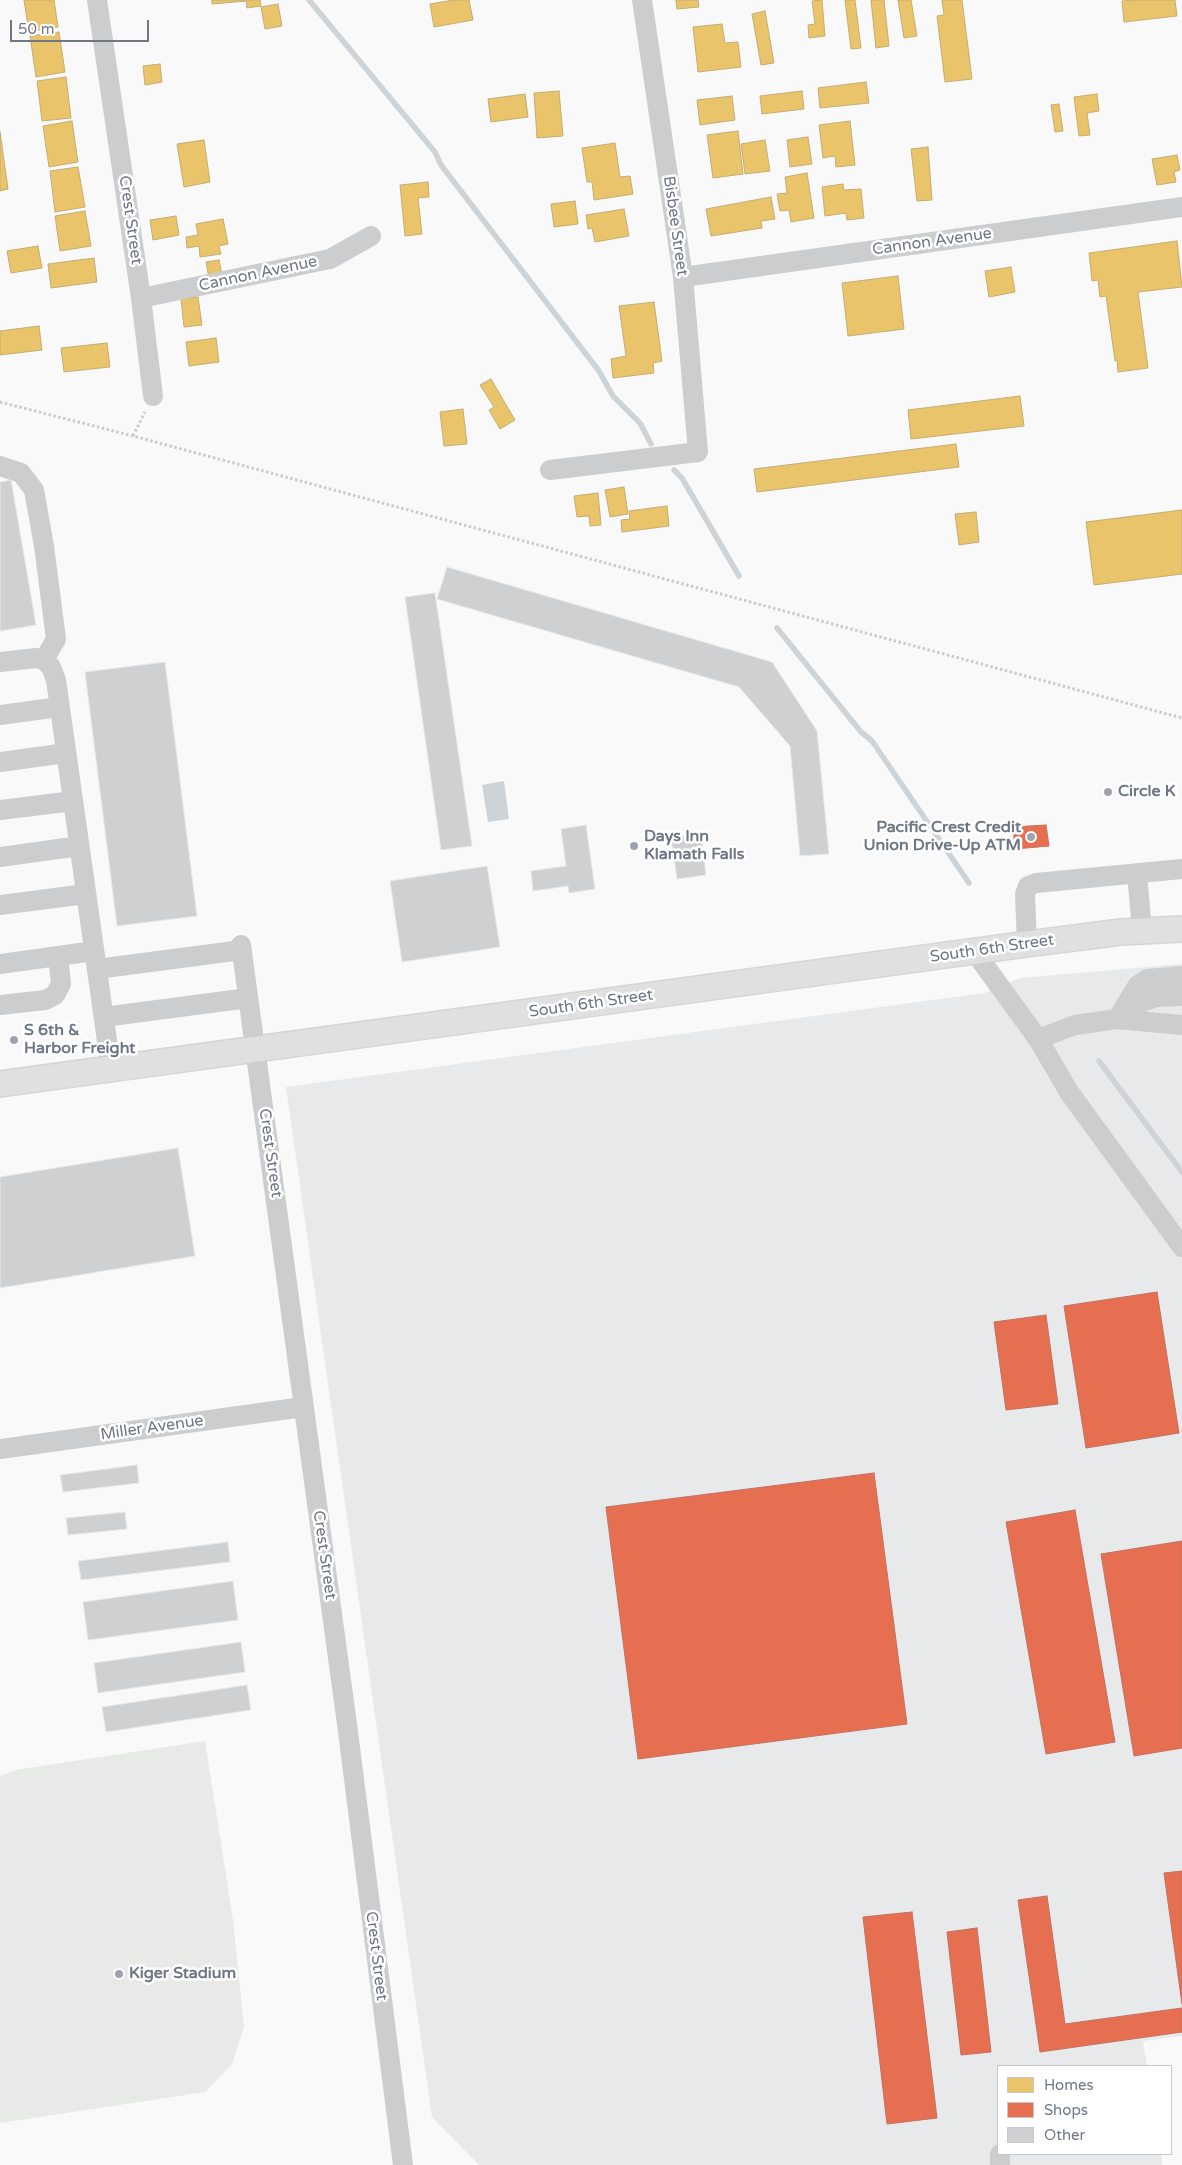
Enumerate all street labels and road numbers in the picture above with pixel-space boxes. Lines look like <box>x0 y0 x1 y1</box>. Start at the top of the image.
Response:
street label: Crest Street <box>114 174 146 266</box>
street label: Bisbee Street <box>658 175 692 277</box>
street label: Cannon Avenue <box>871 224 993 260</box>
street label: Cannon Avenue <box>197 252 319 296</box>
street label: South 6th Street <box>929 931 1055 967</box>
street label: South 6th Street <box>528 986 654 1022</box>
street label: Crest Street <box>254 1107 286 1199</box>
street label: Miller Avenue <box>99 1411 205 1445</box>
street label: Crest Street <box>308 1509 340 1601</box>
street label: Crest Street <box>361 1910 391 2002</box>

